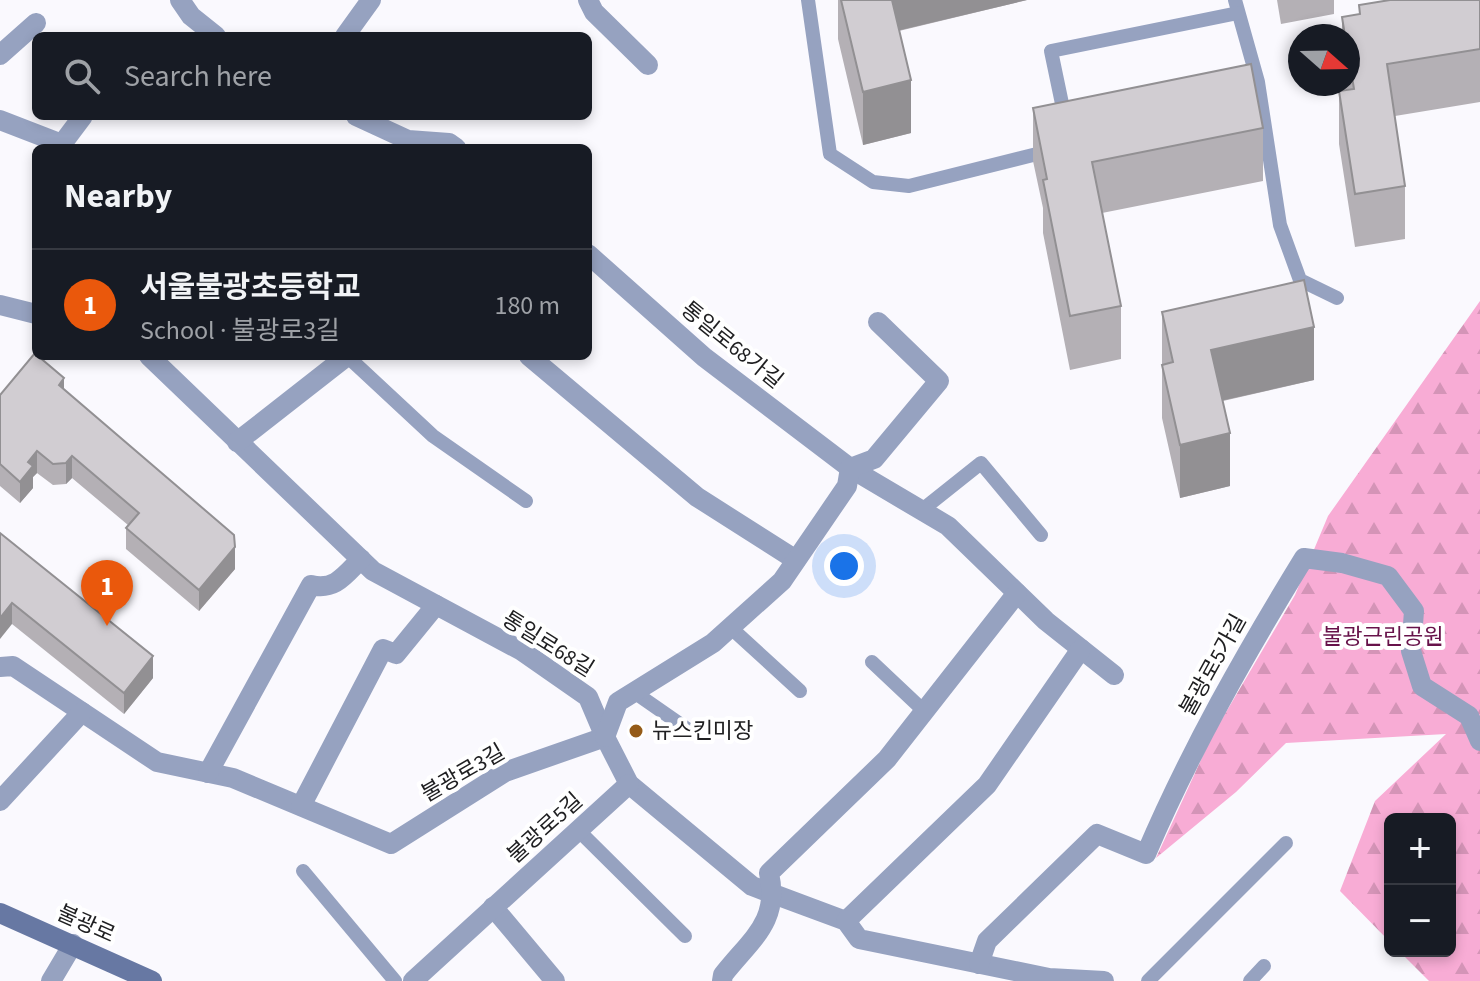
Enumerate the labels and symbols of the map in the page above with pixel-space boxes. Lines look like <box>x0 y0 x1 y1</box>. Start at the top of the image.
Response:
north arrow <box>1288 24 1360 96</box>
street label: 통일로68가길 <box>674 294 790 396</box>
your location <box>824 546 864 586</box>
pin: 1 <box>81 560 133 626</box>
street label: 통일로68길 <box>496 603 600 685</box>
street label: 불광로5가길 <box>1172 608 1254 722</box>
park label: 불광근린공원 <box>1322 621 1444 653</box>
place label: 뉴스킨미장 <box>652 715 753 747</box>
marker: 뉴스킨미장 <box>627 722 645 740</box>
street label: 불광로3길 <box>415 736 511 810</box>
street label: 불광로5길 <box>500 785 590 871</box>
street label: 불광로 <box>52 897 120 951</box>

